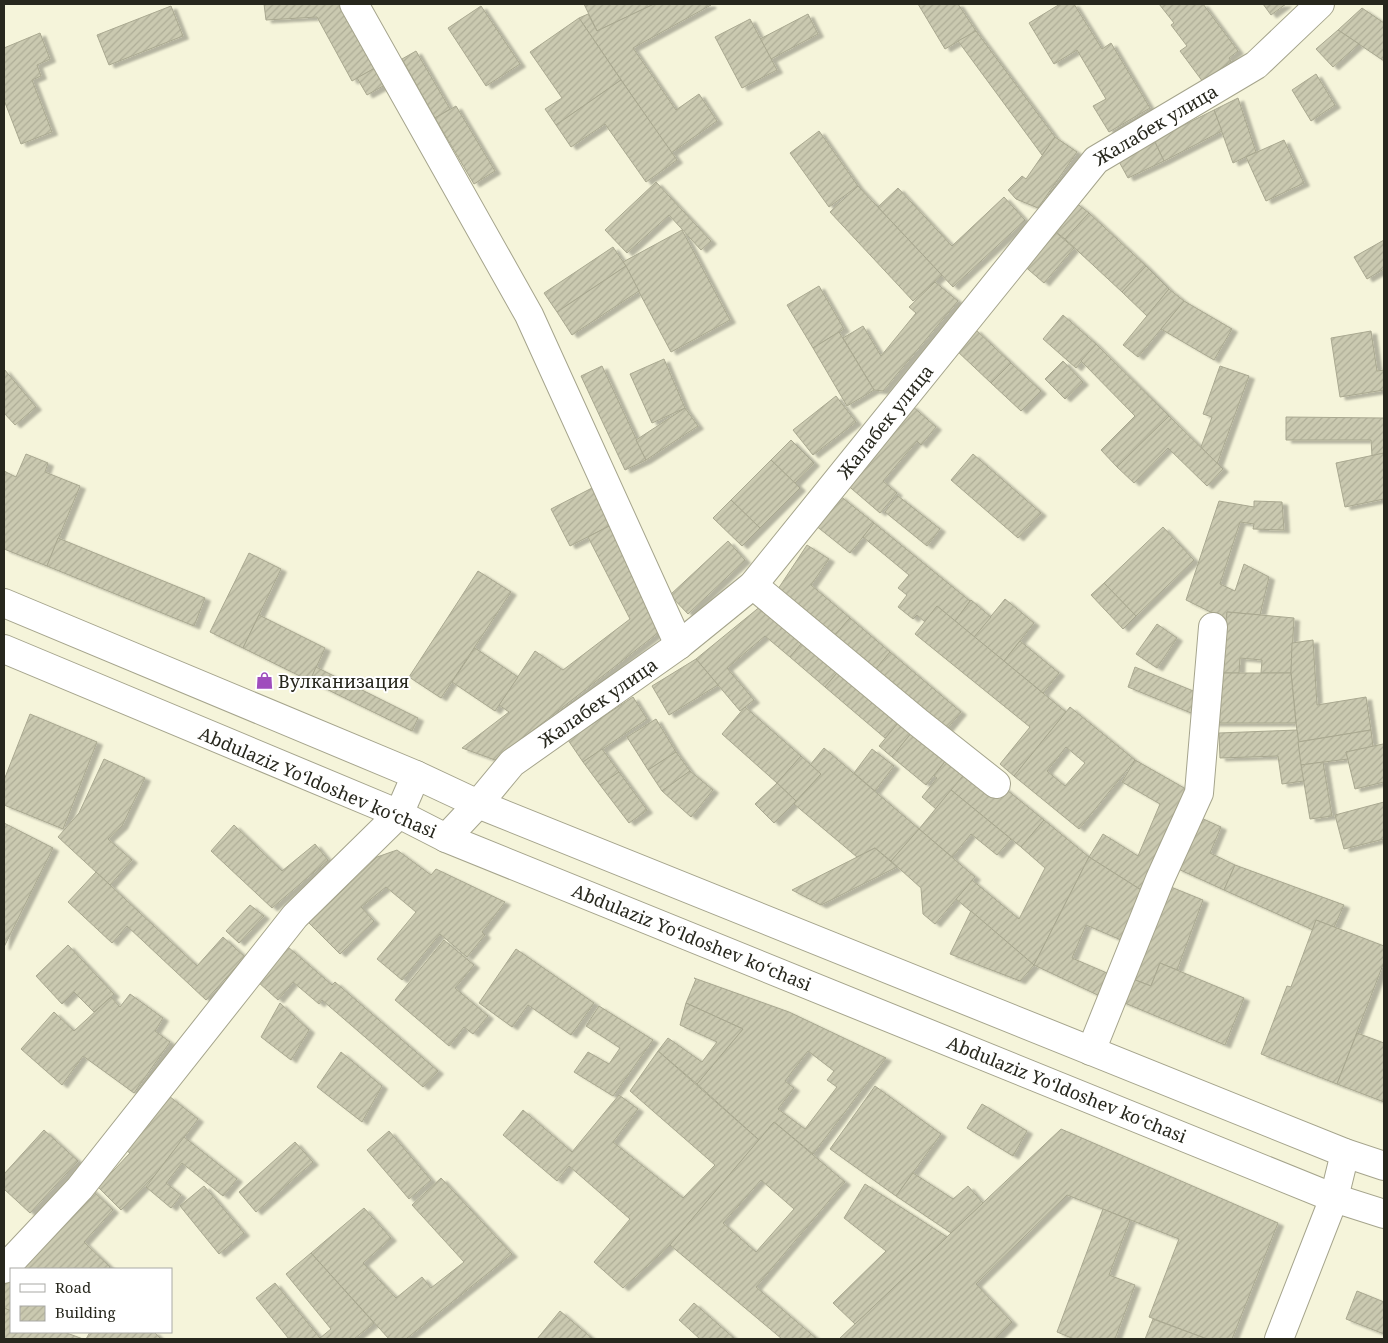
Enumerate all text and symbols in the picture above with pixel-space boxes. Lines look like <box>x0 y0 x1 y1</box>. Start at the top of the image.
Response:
street label: Жалабек улица <box>1088 79 1222 171</box>
street label: Жалабек улица <box>831 359 938 484</box>
street label: Жалабек улица <box>533 652 662 753</box>
place label: Вулканизация <box>278 669 409 693</box>
shop icon: Вулканизация <box>254 671 274 691</box>
street label: Abdulaziz Yoʻldoshev koʻchasi <box>195 721 441 843</box>
street label: Abdulaziz Yoʻldoshev koʻchasi <box>569 878 816 996</box>
street label: Abdulaziz Yoʻldoshev koʻchasi <box>944 1030 1191 1148</box>
legend <box>10 1268 172 1333</box>
text: Road <box>55 1277 91 1297</box>
text: Building <box>55 1302 116 1322</box>

